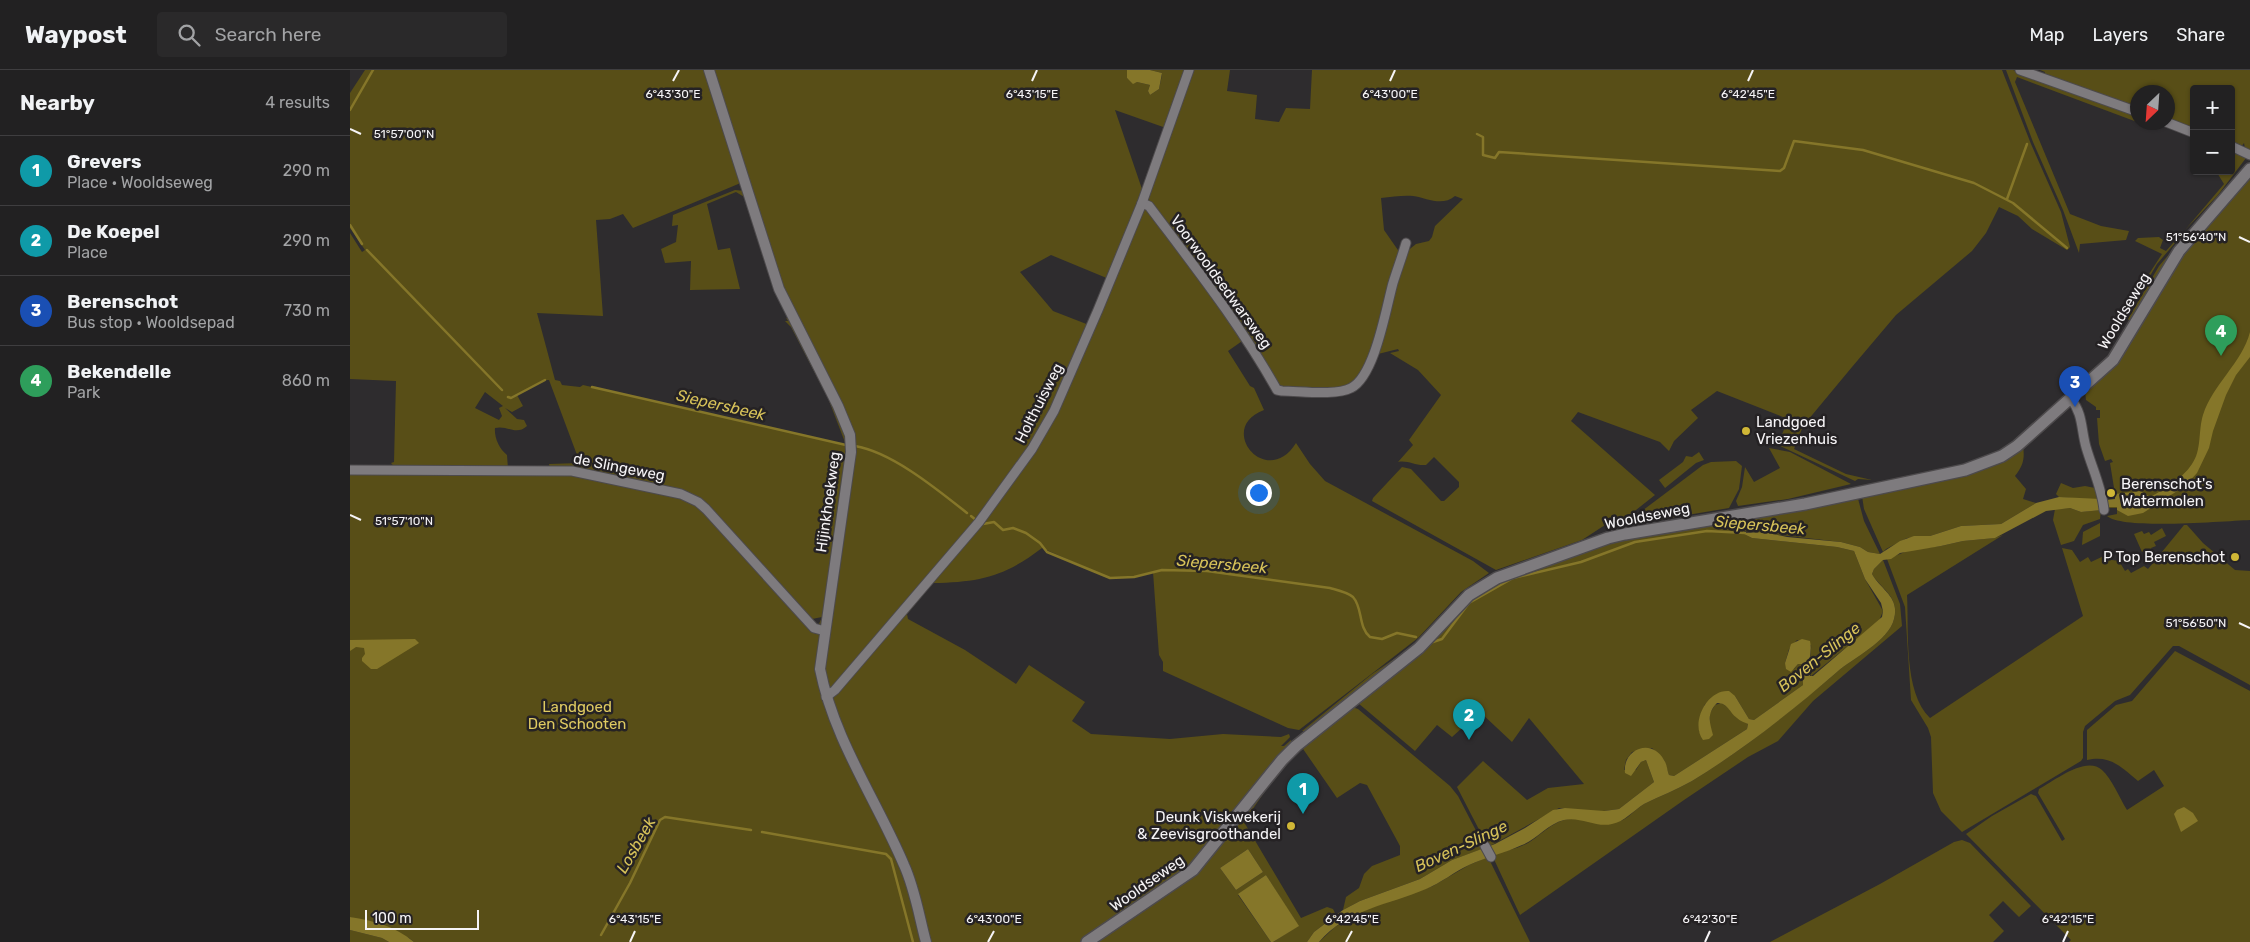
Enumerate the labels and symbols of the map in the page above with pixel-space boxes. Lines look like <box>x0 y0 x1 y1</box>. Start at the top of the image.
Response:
north arrow <box>2130 85 2175 130</box>
text: 6°43'30"E <box>645 87 701 101</box>
text: 6°43'15"E <box>1006 87 1058 101</box>
text: 6°43'00"E <box>1362 87 1418 101</box>
text: 6°42'45"E <box>1721 87 1775 101</box>
text: 51°57'00"N <box>374 127 434 141</box>
street label: Voorwooldsedwarsweg <box>1166 212 1276 352</box>
text: 51°56'40"N <box>2166 230 2226 244</box>
street label: Wooldseweg <box>2094 269 2154 353</box>
pin: 4 <box>2205 315 2237 356</box>
street label: Holthuisweg <box>1011 360 1067 446</box>
pin: 3 <box>2059 366 2091 407</box>
water label: Siepersbeek <box>674 385 768 425</box>
place label: Landgoed Vriezenhuis <box>1756 413 1838 448</box>
marker: Landgoed Vriezenhuis <box>1740 425 1752 437</box>
street label: de Slingeweg <box>572 449 666 485</box>
street label: Hijinkhoekweg <box>812 450 844 554</box>
place label: Berenschot's Watermolen <box>2121 475 2213 510</box>
your location <box>1246 480 1272 506</box>
marker: Berenschot's Watermolen <box>2105 487 2117 499</box>
street label: Wooldseweg <box>1603 499 1691 533</box>
water label: Siepersbeek <box>1714 512 1807 538</box>
text: 51°57'10"N <box>375 514 433 528</box>
place label: P Top Berenschot <box>2103 548 2225 566</box>
water label: Siepersbeek <box>1176 551 1269 577</box>
marker: P Top Berenschot <box>2229 551 2241 563</box>
text: 51°56'50"N <box>2166 616 2226 630</box>
water label: Boven-Slinge <box>1774 618 1864 696</box>
park label: Landgoed Den Schooten <box>528 698 626 733</box>
pin: 2 <box>1453 699 1485 740</box>
pin: 1 <box>1287 773 1319 814</box>
place label: Deunk Viskwekerij & Zeevisgroothandel <box>1137 808 1281 843</box>
water label: Losbeek <box>612 813 660 876</box>
water label: Boven-Slinge <box>1412 816 1510 876</box>
marker: Deunk Viskwekerij & Zeevisgroothandel <box>1285 820 1297 832</box>
street label: Wooldseweg <box>1106 851 1188 915</box>
scale bar <box>365 907 479 930</box>
text: 6°43'15"E <box>609 912 661 926</box>
text: 6°43'00"E <box>966 912 1022 926</box>
text: 6°42'45"E <box>1325 912 1379 926</box>
text: 6°42'30"E <box>1682 912 1738 926</box>
text: 6°42'15"E <box>2042 912 2094 926</box>

